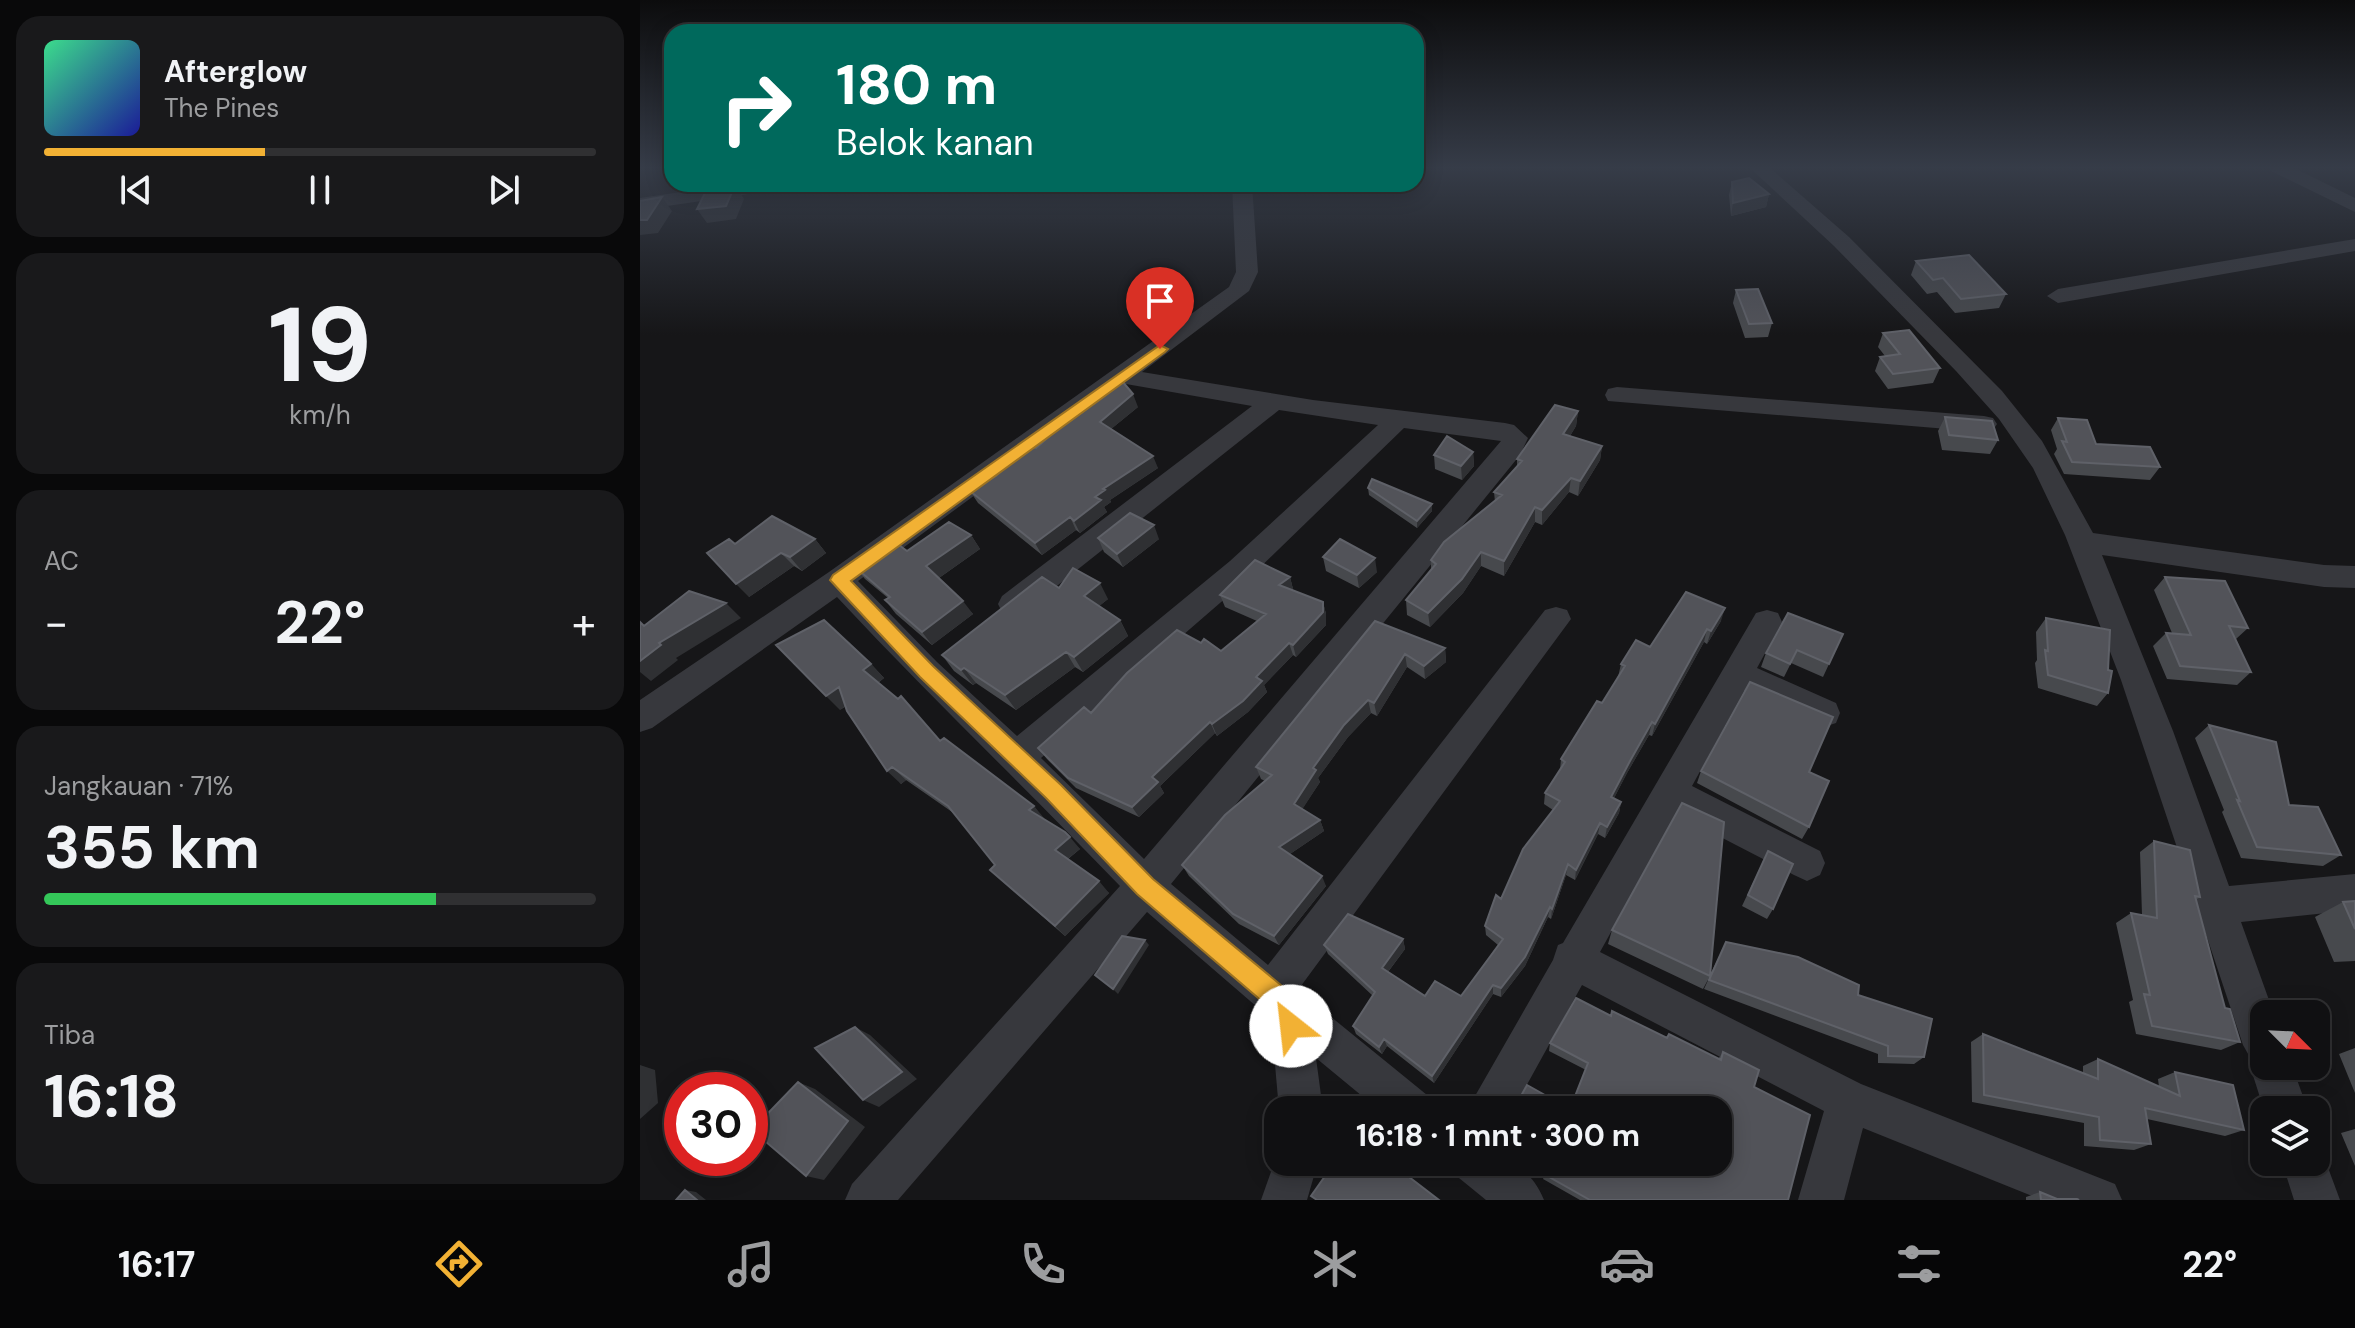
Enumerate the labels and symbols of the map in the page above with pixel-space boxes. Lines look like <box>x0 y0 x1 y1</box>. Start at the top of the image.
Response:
pin <box>1126 267 1194 349</box>
position arrow <box>1249 984 1333 1068</box>
north arrow <box>2250 1000 2330 1080</box>
speed limit sign: 30 <box>664 1072 768 1176</box>

